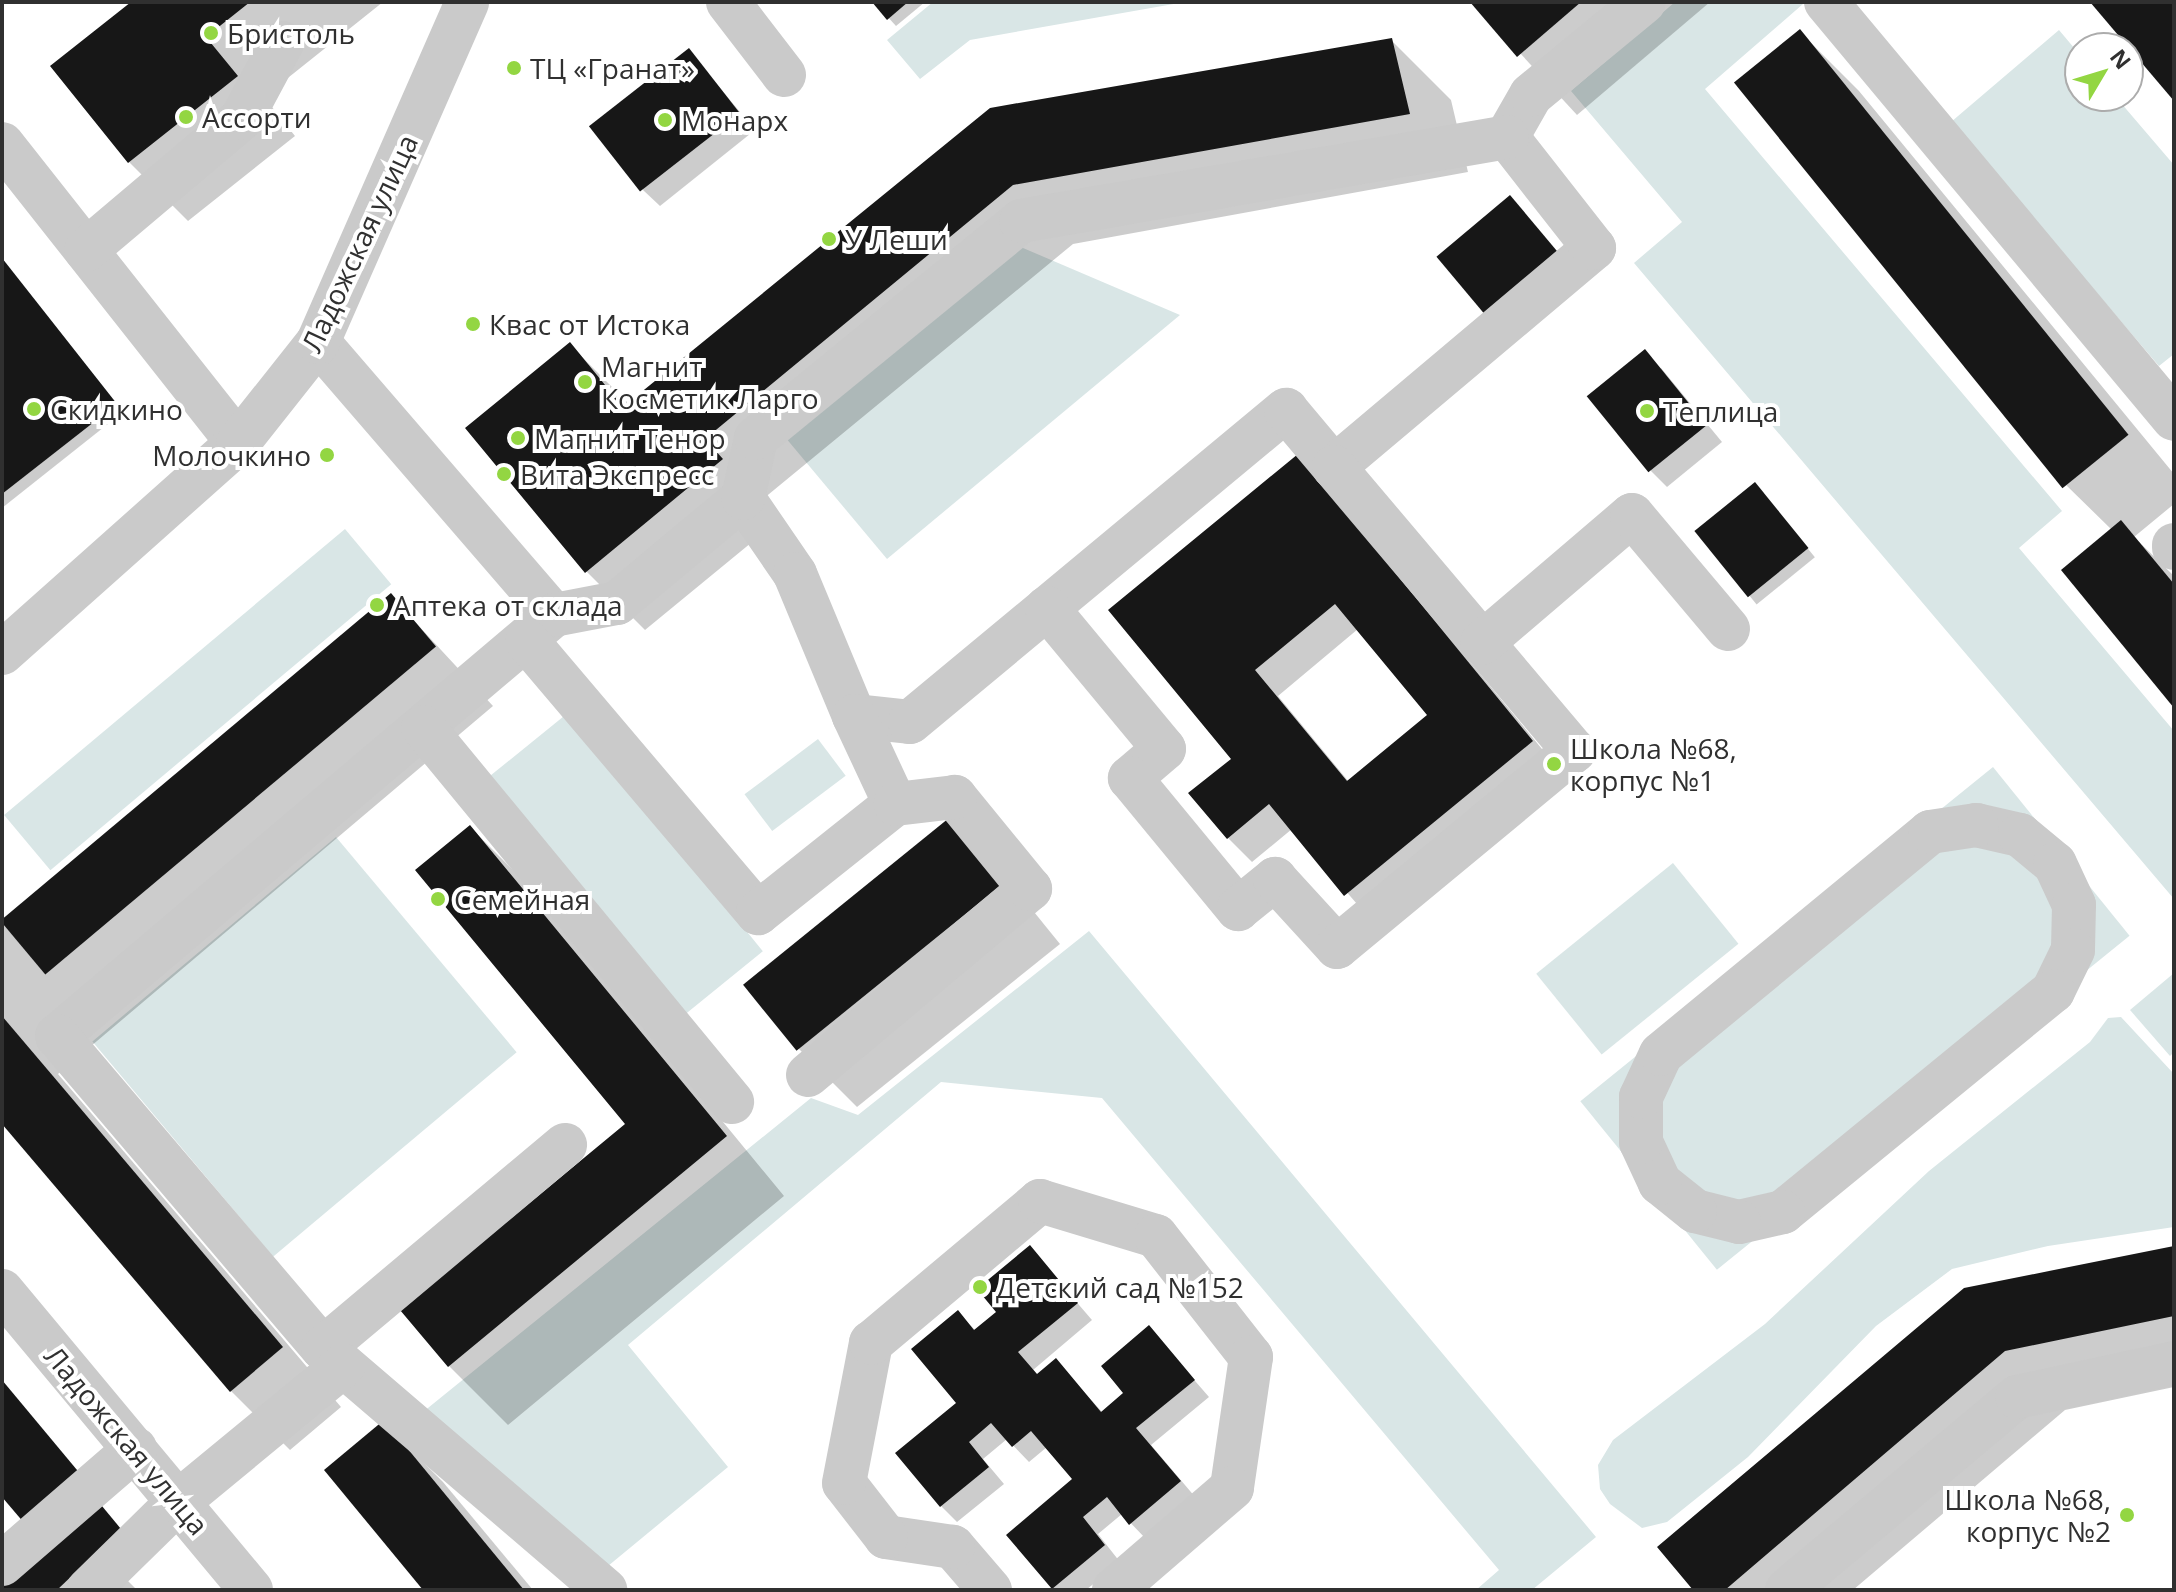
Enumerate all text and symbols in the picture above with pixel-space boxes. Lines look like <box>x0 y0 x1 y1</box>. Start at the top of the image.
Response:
place label: Бристоль <box>227 16 355 50</box>
marker: Бристоль <box>202 24 220 42</box>
north arrow <box>2064 32 2144 112</box>
text: N <box>2104 42 2139 75</box>
place label: ТЦ «Гранат» <box>530 51 695 85</box>
marker: ТЦ «Гранат» <box>505 59 523 77</box>
place label: Ассорти <box>202 100 311 134</box>
place label: Монарх <box>681 103 788 137</box>
marker: Ассорти <box>177 108 195 126</box>
marker: Монарх <box>656 111 674 129</box>
street label: Ладожская улица <box>294 129 424 357</box>
place label: У Леши <box>845 222 948 256</box>
marker: У Леши <box>820 230 838 248</box>
place label: Квас от Истока <box>489 307 690 341</box>
marker: Квас от Истока <box>464 315 482 333</box>
place label: Магнит Косметик Ларго <box>601 349 819 415</box>
marker: Магнит Косметик Ларго <box>576 373 594 391</box>
place label: Скидкино <box>50 392 183 426</box>
place label: Теплица <box>1663 394 1778 428</box>
marker: Скидкино <box>25 400 43 418</box>
marker: Теплица <box>1638 402 1656 420</box>
place label: Магнит Тенор <box>534 421 726 455</box>
marker: Магнит Тенор <box>509 429 527 447</box>
place label: Молочкино <box>152 438 311 472</box>
marker: Молочкино <box>318 446 336 464</box>
place label: Вита Экспресс <box>520 457 714 491</box>
marker: Вита Экспресс <box>495 465 513 483</box>
place label: Аптека от склада <box>393 588 623 622</box>
marker: Аптека от склада <box>368 596 386 614</box>
place label: Школа №68, корпус №1 <box>1570 731 1737 797</box>
marker: Школа №68, корпус №1 <box>1545 755 1563 773</box>
place label: Семейная <box>454 882 590 916</box>
marker: Семейная <box>429 890 447 908</box>
place label: Детский сад №152 <box>996 1270 1244 1304</box>
marker: Детский сад №152 <box>971 1278 989 1296</box>
street label: Ладожская улица <box>38 1339 216 1541</box>
place label: Школа №68, корпус №2 <box>1944 1482 2111 1548</box>
marker: Школа №68, корпус №2 <box>2118 1506 2136 1524</box>

